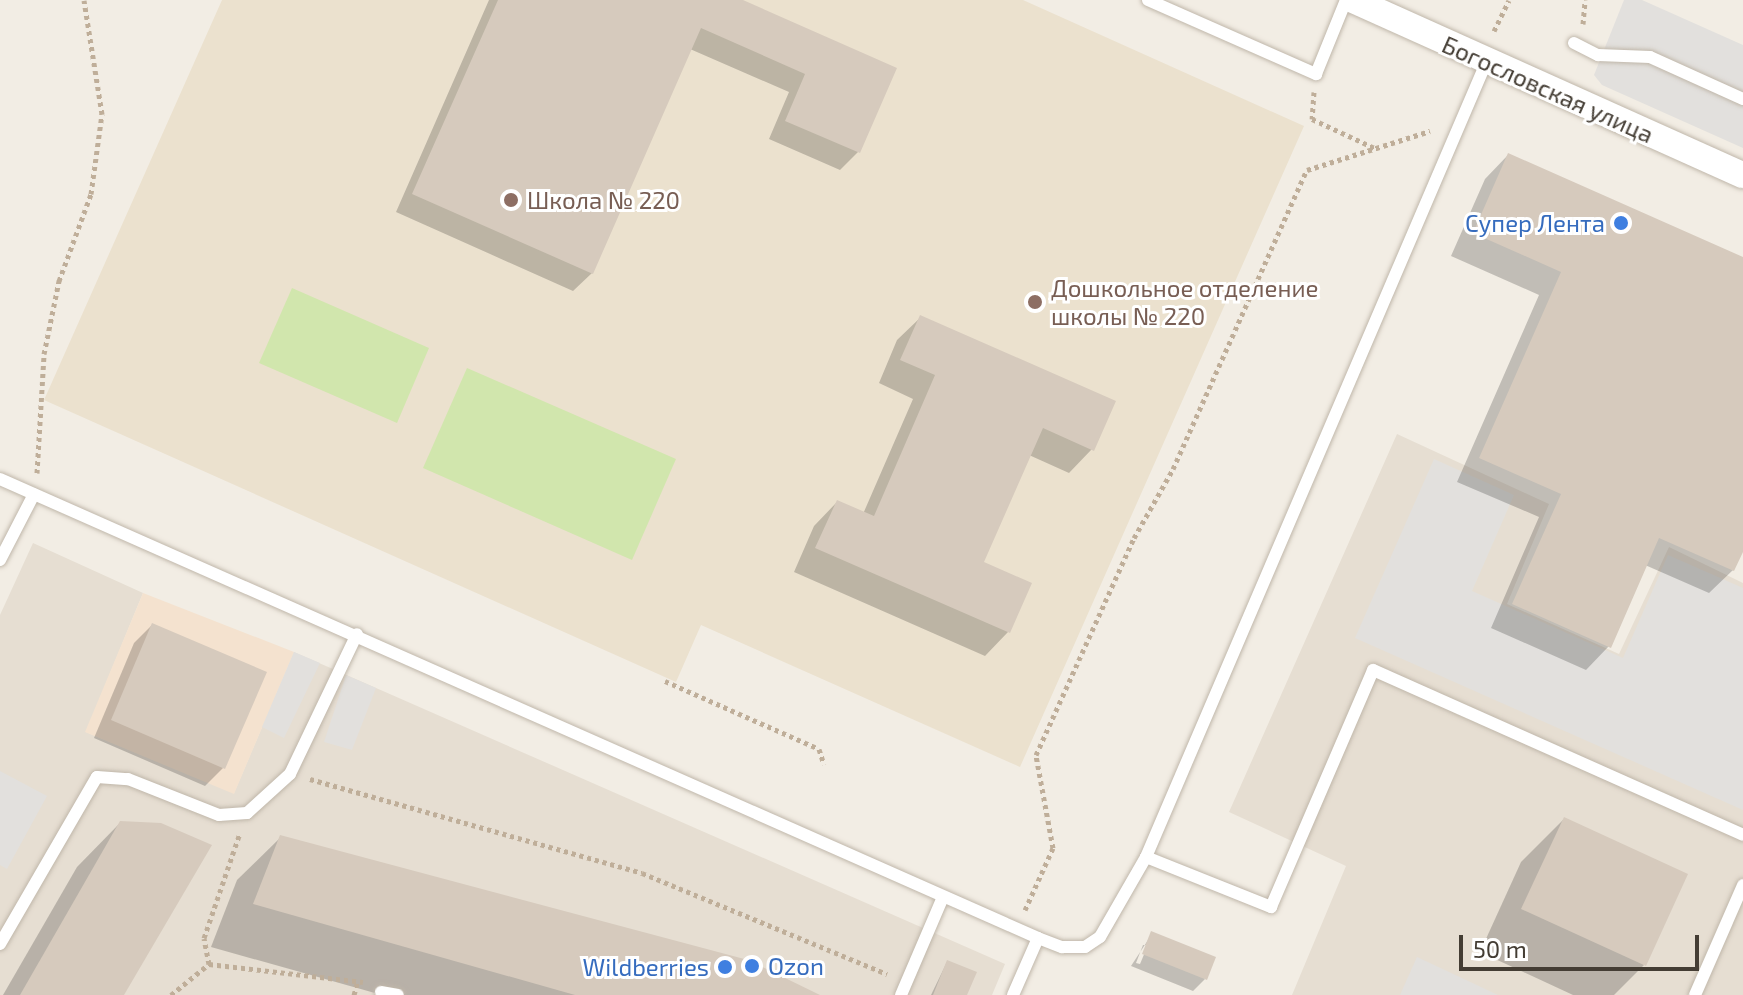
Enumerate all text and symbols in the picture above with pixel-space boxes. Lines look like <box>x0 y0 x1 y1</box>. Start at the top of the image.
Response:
street label: Богословская улица <box>1438 29 1658 149</box>
place label: Школа № 220 <box>527 186 680 214</box>
marker: Школа № 220 <box>502 191 520 209</box>
place label: Супер Лента <box>1465 209 1605 237</box>
marker: Супер Лента <box>1612 214 1630 232</box>
place label: Дошкольное отделение школы № 220 <box>1051 274 1319 330</box>
marker: Дошкольное отделение школы № 220 <box>1026 293 1044 311</box>
scale bar <box>1463 919 1703 969</box>
text: 50 m <box>1473 934 1527 963</box>
place label: Ozon <box>768 952 824 980</box>
place label: Wildberries <box>583 953 709 981</box>
marker: Ozon <box>743 957 761 975</box>
marker: Wildberries <box>716 958 734 976</box>

